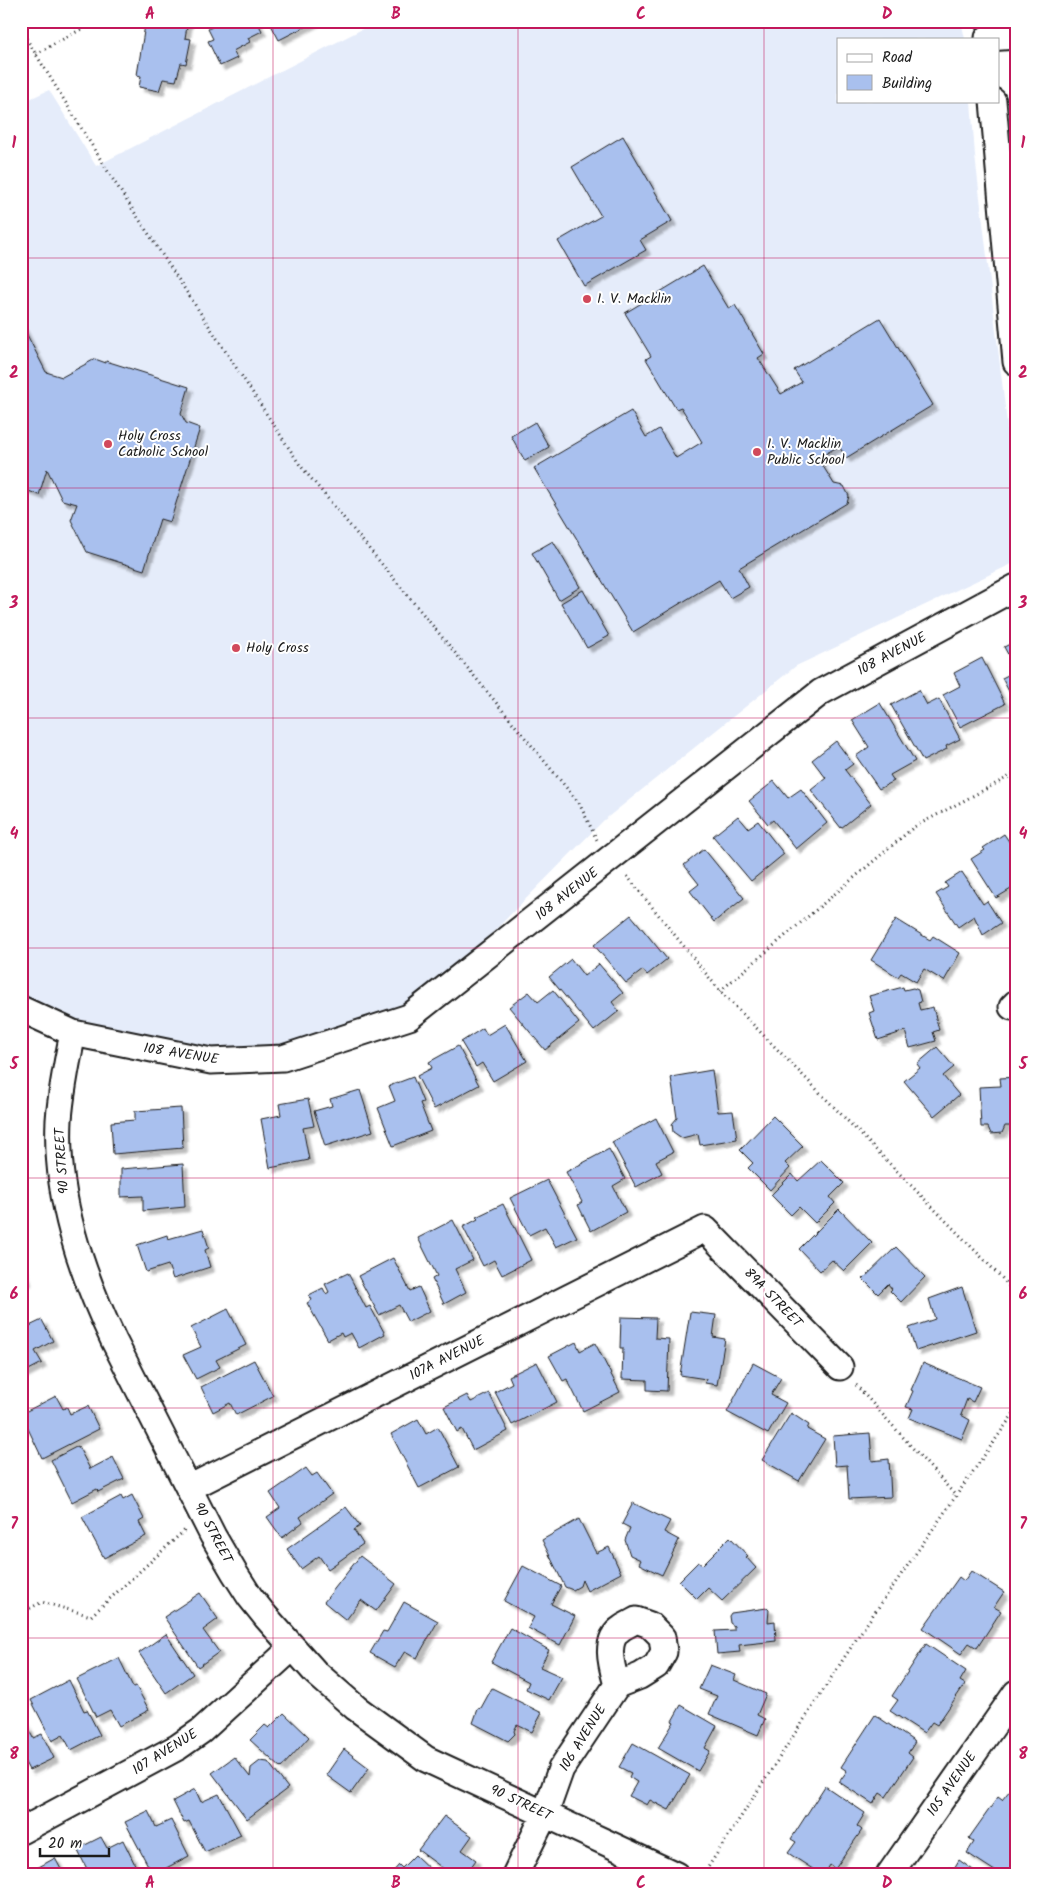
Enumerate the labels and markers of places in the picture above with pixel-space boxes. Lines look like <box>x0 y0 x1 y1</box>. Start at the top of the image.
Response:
place label: I. V. Macklin <box>597 288 671 310</box>
marker: I. V. Macklin <box>581 293 593 305</box>
place label: Holy Cross Catholic School <box>118 425 209 463</box>
place label: I. V. Macklin Public School <box>767 433 845 471</box>
marker: Holy Cross Catholic School <box>102 438 114 450</box>
marker: I. V. Macklin Public School <box>751 446 763 458</box>
place label: Holy Cross <box>246 637 309 659</box>
marker: Holy Cross <box>230 642 242 654</box>

